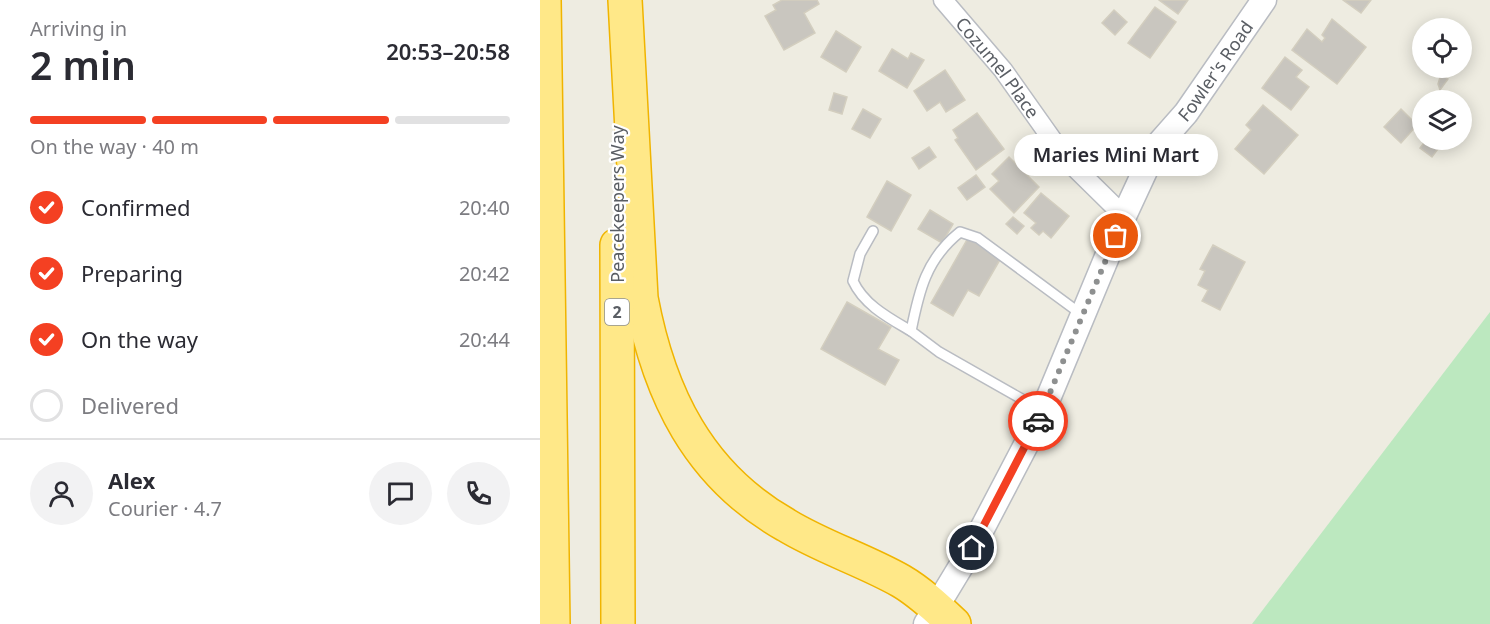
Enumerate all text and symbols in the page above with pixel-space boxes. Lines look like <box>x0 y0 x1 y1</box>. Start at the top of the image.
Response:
street label: Cozumel Place <box>951 12 1045 123</box>
text: Arriving in <box>30 15 127 42</box>
street label: Fowler's Road <box>1172 16 1258 126</box>
map controls <box>1412 18 1472 150</box>
button: locate <box>1412 18 1472 78</box>
text: 20:53–20:58 <box>386 36 510 66</box>
text: 2 min <box>30 38 136 91</box>
button: layers <box>1412 90 1472 150</box>
street label: Peacekeepers Way <box>605 124 629 283</box>
text: On the way · 40 m <box>30 133 199 160</box>
callout: Maries Mini Mart <box>1014 134 1218 176</box>
text: Maries Mini Mart <box>1033 141 1199 168</box>
icon: check <box>30 191 63 224</box>
text: Confirmed <box>81 192 191 222</box>
text: 20:40 <box>459 194 510 221</box>
pin <box>1090 210 1141 261</box>
icon: bag <box>1099 219 1132 252</box>
icon: check <box>30 257 63 290</box>
text: Preparing <box>81 258 183 288</box>
text: 20:42 <box>459 260 510 287</box>
road number: 2 <box>605 299 629 325</box>
icon: check <box>30 323 63 356</box>
text: On the way <box>81 324 198 354</box>
text: 20:44 <box>459 326 510 353</box>
text: Delivered <box>81 390 179 420</box>
courier <box>1008 391 1068 451</box>
icon: car <box>1022 405 1055 438</box>
button: person <box>30 462 93 525</box>
button: chat <box>369 462 432 525</box>
button: phone <box>447 462 510 525</box>
text: Alex <box>108 465 155 495</box>
text: Courier · 4.7 <box>108 495 222 522</box>
pin <box>946 522 997 573</box>
icon: home <box>955 531 988 564</box>

